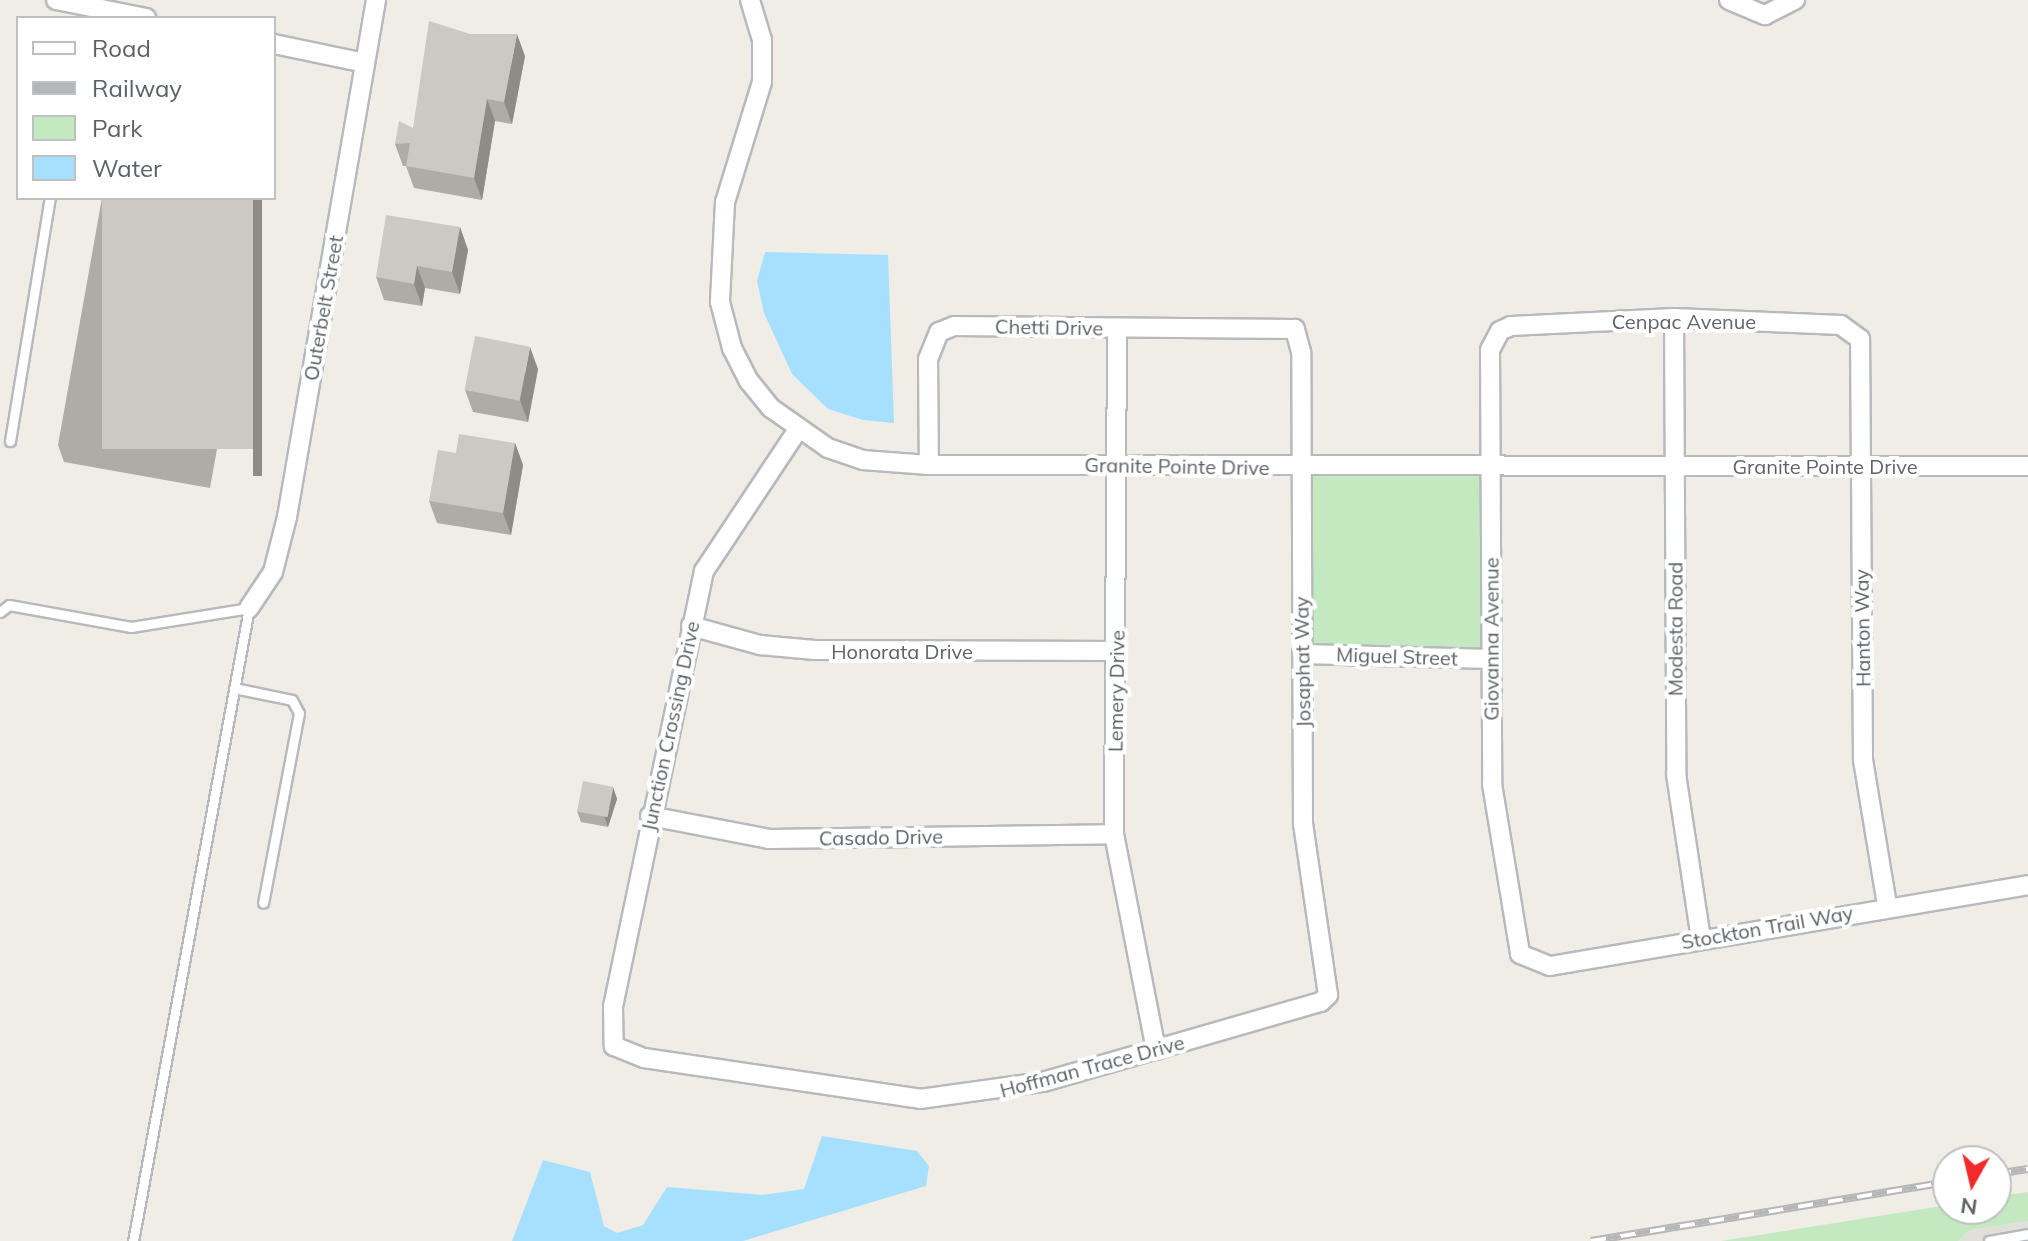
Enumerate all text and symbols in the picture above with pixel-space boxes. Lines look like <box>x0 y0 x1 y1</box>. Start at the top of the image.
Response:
legend <box>16 16 276 200</box>
text: Road <box>92 33 151 63</box>
text: Railway <box>92 73 182 103</box>
text: Park <box>92 113 143 143</box>
text: Water <box>92 153 162 183</box>
street label: Outerbelt Street <box>298 233 348 383</box>
street label: Cenpac Avenue <box>1612 309 1756 333</box>
street label: Chetti Drive <box>995 314 1103 340</box>
street label: Granite Pointe Drive <box>1084 452 1270 480</box>
street label: Granite Pointe Drive <box>1732 454 1918 478</box>
street label: Giovanna Avenue <box>1479 557 1503 721</box>
street label: Modesta Road <box>1663 562 1687 696</box>
street label: Hanton Way <box>1849 569 1875 687</box>
street label: Josaphat Way <box>1289 596 1315 728</box>
street label: Junction Crossing Drive <box>636 619 704 833</box>
street label: Lemery Drive <box>1103 630 1129 752</box>
street label: Honorata Drive <box>831 639 973 663</box>
street label: Miguel Street <box>1336 642 1458 670</box>
street label: Casado Drive <box>819 824 943 850</box>
street label: Stockton Trail Way <box>1679 900 1855 954</box>
street label: Hoffman Trace Drive <box>997 1030 1187 1102</box>
north arrow <box>1932 1145 2012 1225</box>
text: N <box>1959 1192 1979 1222</box>

